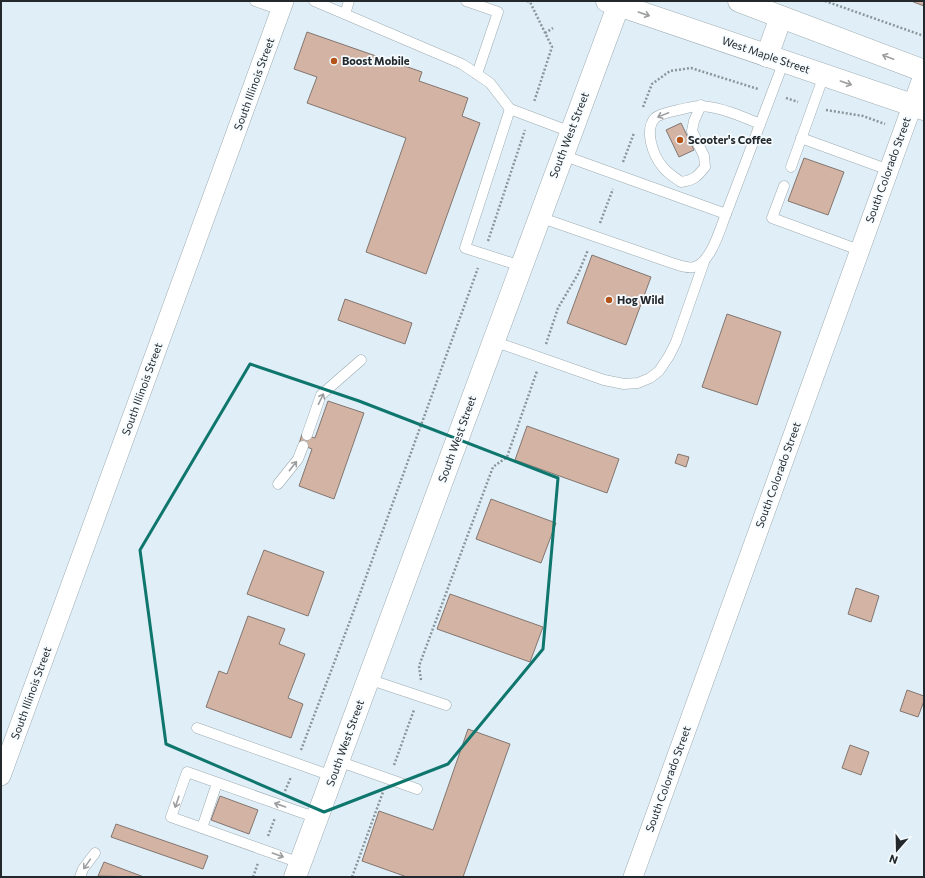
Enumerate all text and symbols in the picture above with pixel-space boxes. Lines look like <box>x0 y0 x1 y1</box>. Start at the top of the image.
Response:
one-way arrow <box>638 10 650 18</box>
street label: West Maple Street <box>720 33 812 76</box>
street label: South Illinois Street <box>231 35 276 132</box>
one-way arrow <box>882 53 894 61</box>
place label: Boost Mobile <box>342 54 410 67</box>
marker: Boost Mobile <box>329 56 339 66</box>
one-way arrow <box>840 80 852 88</box>
street label: South West Street <box>546 90 591 180</box>
one-way arrow <box>658 111 670 119</box>
street label: South Colorado Street <box>862 115 913 225</box>
place label: Scooter's Coffee <box>688 133 772 146</box>
marker: Scooter's Coffee <box>675 135 685 145</box>
place label: Hog Wild <box>617 293 664 306</box>
marker: Hog Wild <box>604 295 614 305</box>
street label: South Illinois Street <box>119 340 164 437</box>
one-way arrow <box>318 393 325 405</box>
street label: South West Street <box>435 393 478 484</box>
street label: South Colorado Street <box>752 420 803 530</box>
one-way arrow <box>288 461 297 472</box>
street label: South Illinois Street <box>8 644 53 741</box>
street label: South West Street <box>323 697 366 788</box>
street label: South Colorado Street <box>642 724 693 834</box>
one-way arrow <box>172 795 180 807</box>
one-way arrow <box>274 801 287 808</box>
north arrow <box>877 830 917 870</box>
one-way arrow <box>272 852 284 860</box>
text: N <box>887 852 900 867</box>
one-way arrow <box>83 859 91 870</box>

